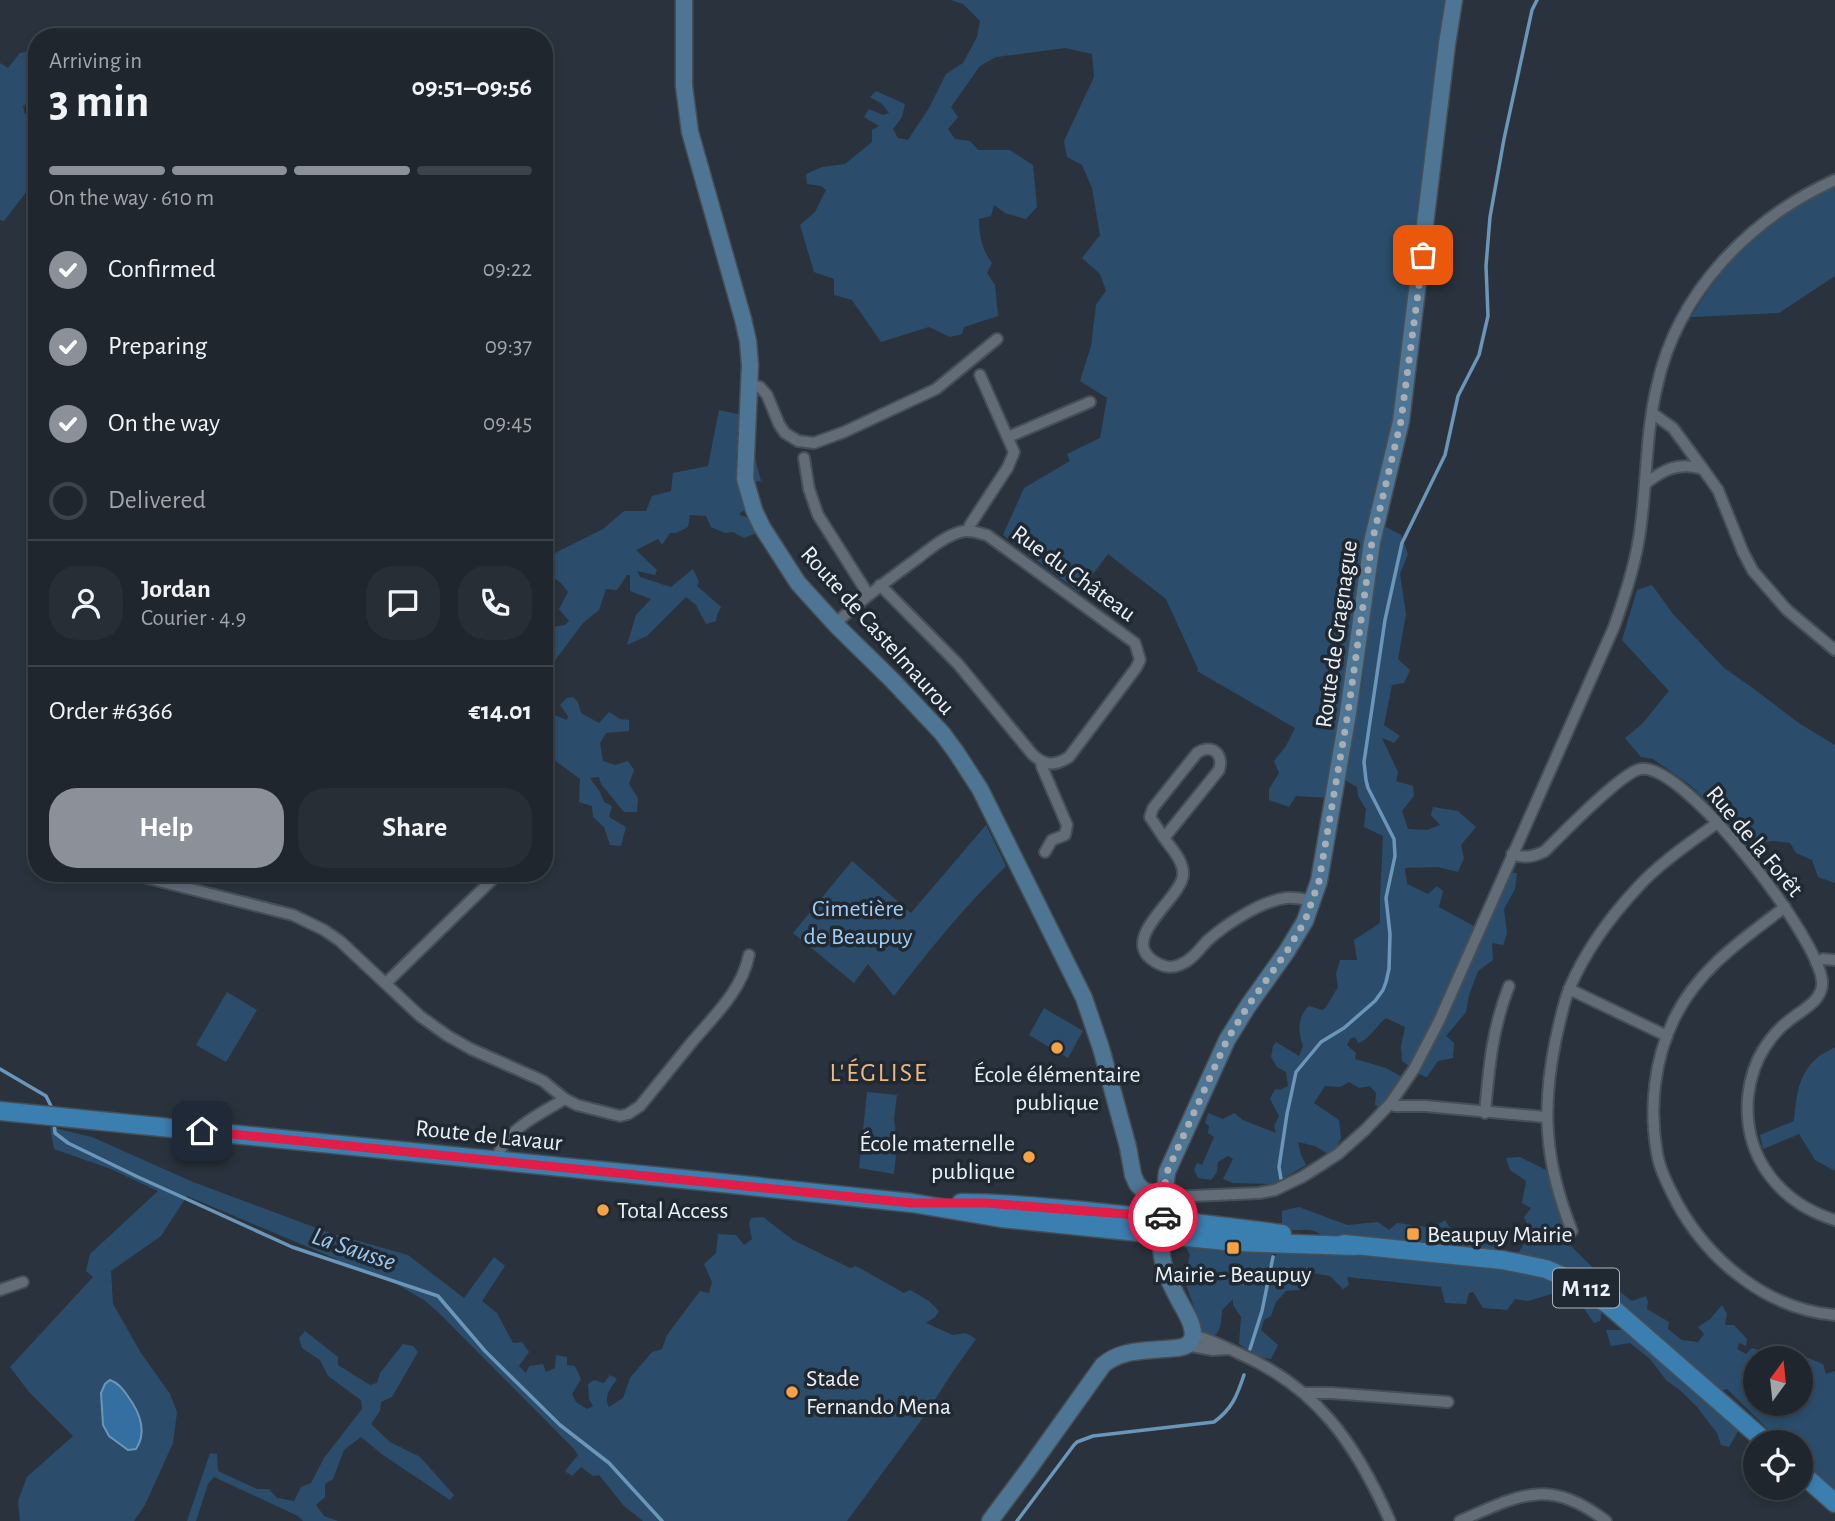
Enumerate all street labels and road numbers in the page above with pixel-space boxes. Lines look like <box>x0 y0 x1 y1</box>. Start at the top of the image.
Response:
street label: Rue du Château <box>1007 521 1140 627</box>
street label: Route de Gragnague <box>1312 539 1362 729</box>
street label: Route de Castelmaurou <box>796 542 959 719</box>
street label: Rue de la Forêt <box>1701 782 1807 902</box>
street label: Route de Lavaur <box>414 1116 564 1156</box>
road number: M 112 <box>1553 1268 1619 1308</box>

